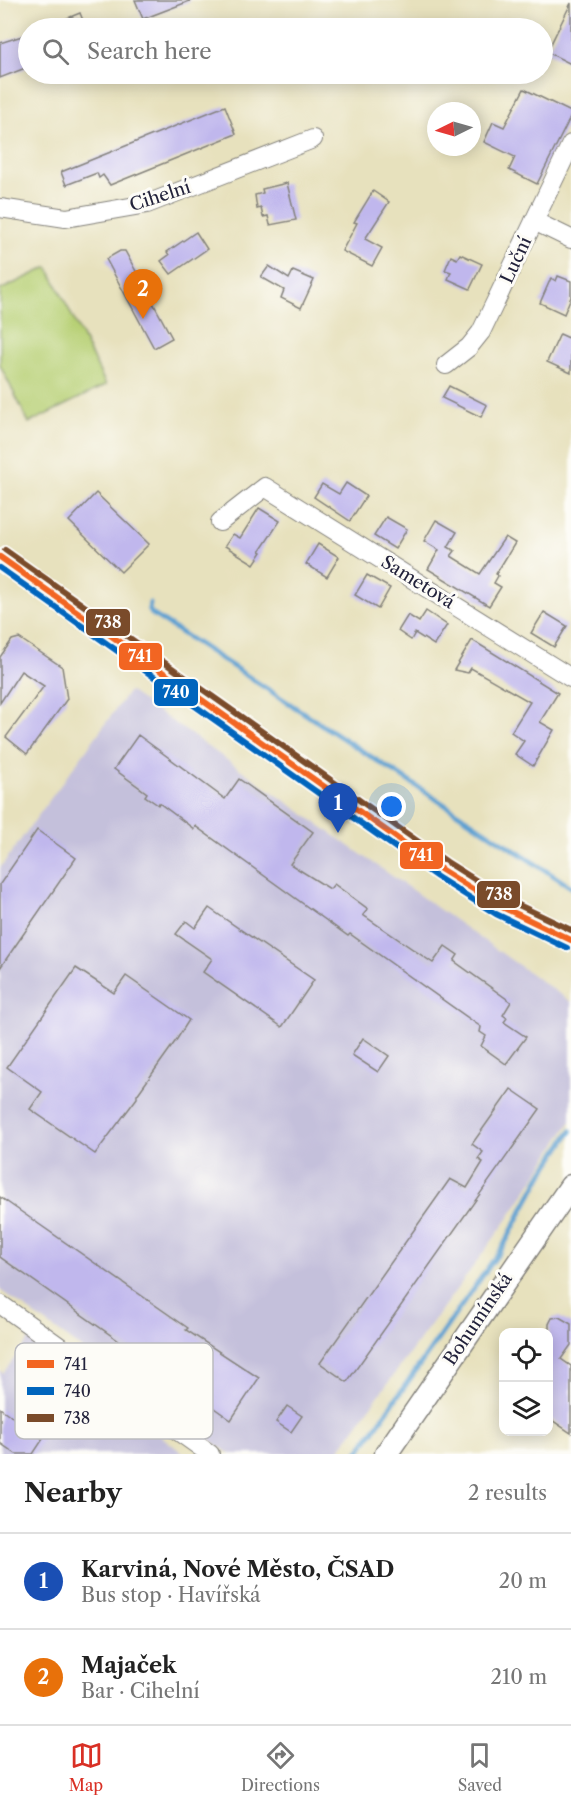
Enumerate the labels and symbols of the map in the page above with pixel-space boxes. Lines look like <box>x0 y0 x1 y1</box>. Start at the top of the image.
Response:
north arrow <box>427 102 481 156</box>
street label: Cihelní <box>127 176 194 216</box>
street label: Luční <box>496 233 537 287</box>
pin: 2 <box>124 270 162 319</box>
street label: Sametová <box>377 551 459 613</box>
line badge: 738 <box>85 608 131 637</box>
text: 738 <box>94 612 122 632</box>
line badge: 741 <box>118 642 163 671</box>
text: 741 <box>128 646 153 666</box>
line badge: 740 <box>153 678 199 707</box>
text: 740 <box>162 682 190 702</box>
pin: 1 <box>318 784 358 833</box>
your location <box>377 792 406 821</box>
line badge: 741 <box>399 841 444 870</box>
text: 741 <box>409 845 434 865</box>
line badge: 738 <box>476 880 521 909</box>
text: 738 <box>485 884 513 904</box>
street label: Bohumínská <box>439 1268 517 1369</box>
legend <box>15 1343 213 1439</box>
text: 741 <box>64 1354 88 1374</box>
text: 740 <box>64 1381 91 1401</box>
text: 738 <box>64 1408 90 1428</box>

